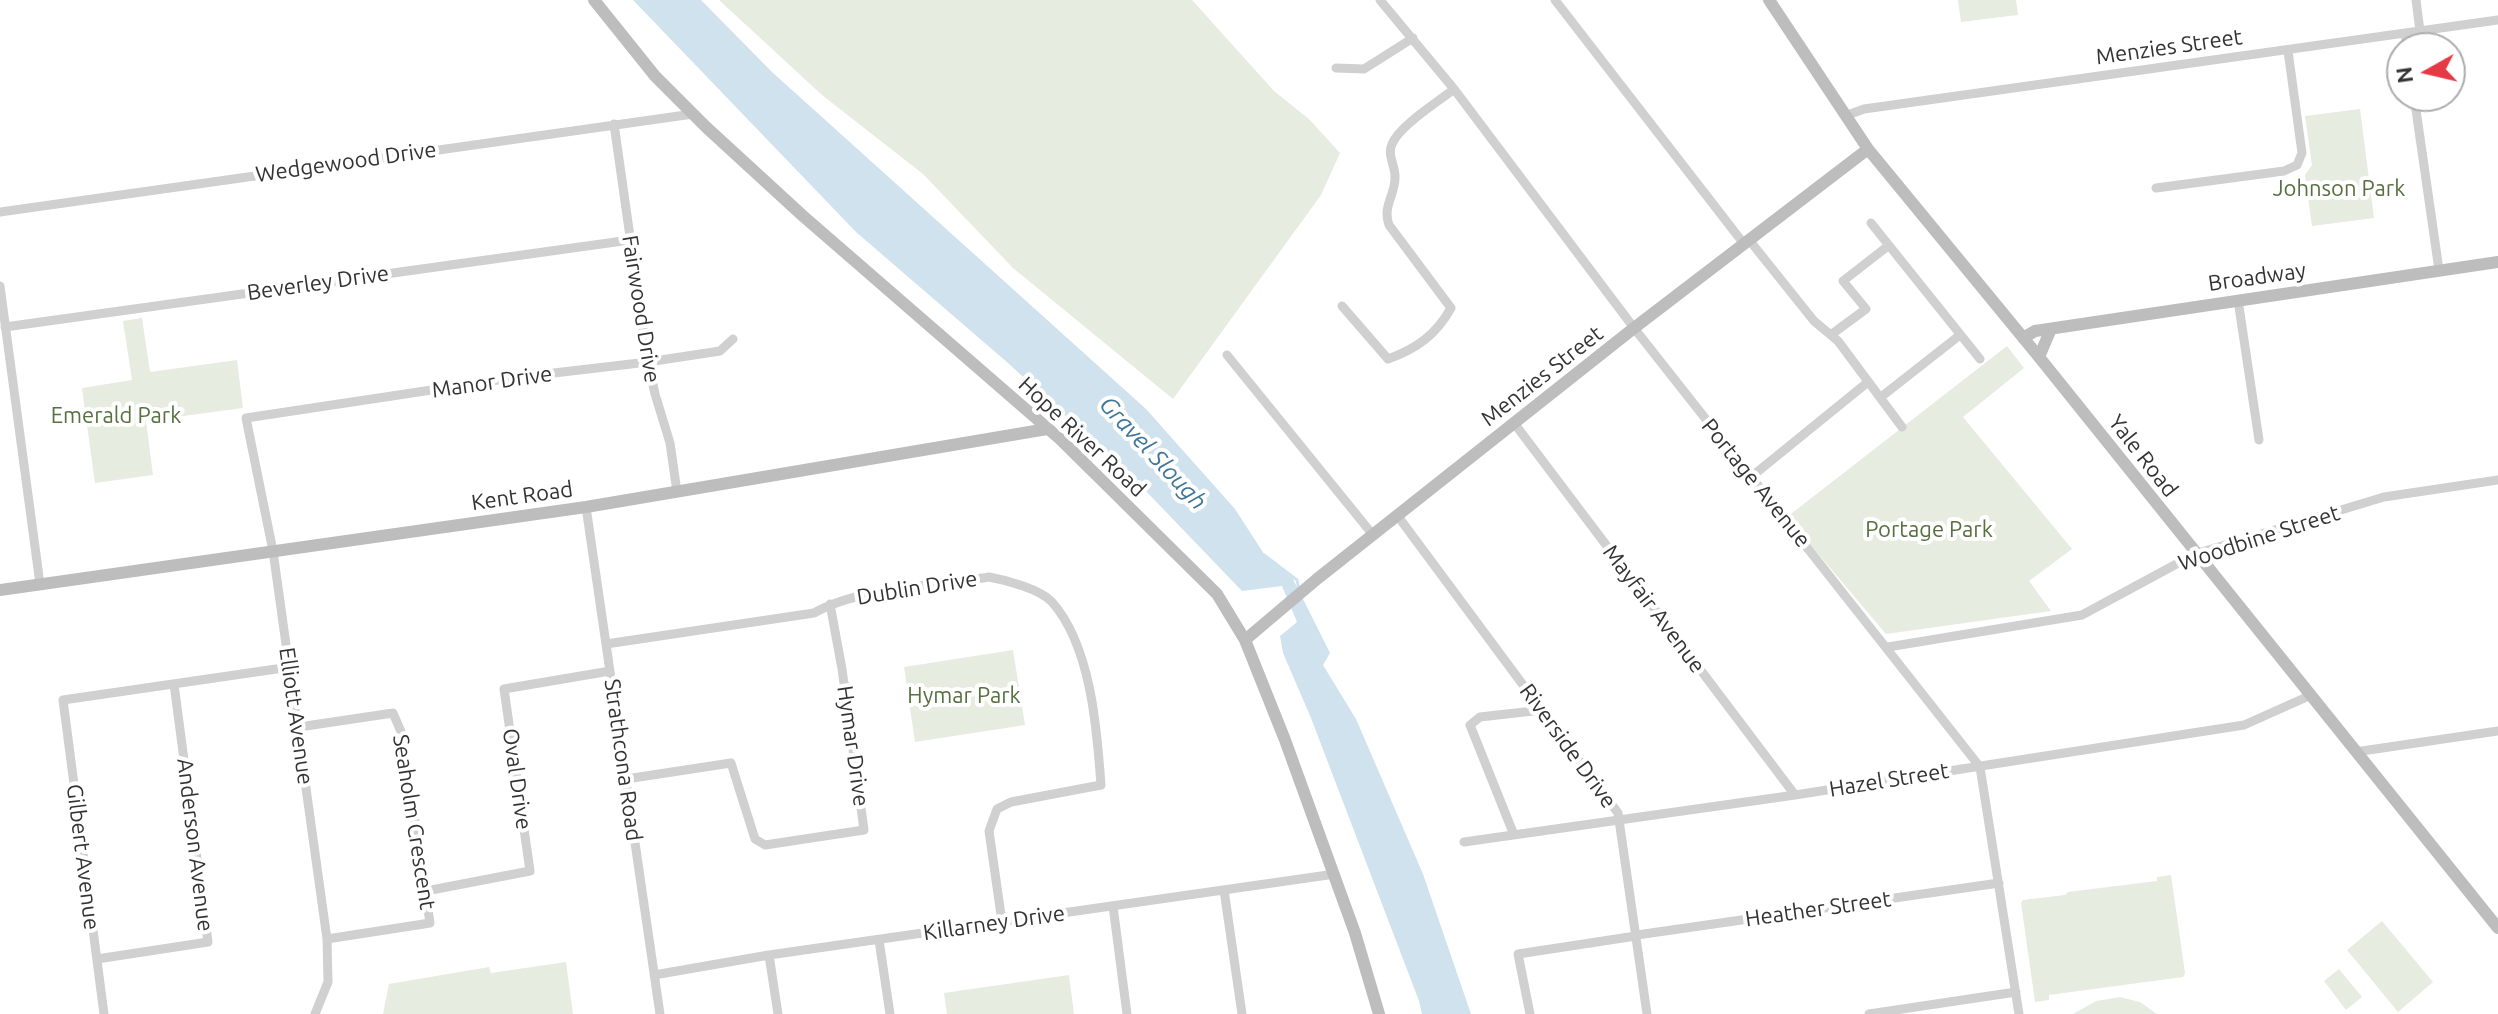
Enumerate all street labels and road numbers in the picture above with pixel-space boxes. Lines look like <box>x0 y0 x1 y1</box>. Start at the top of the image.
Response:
street label: Menzies Street <box>2094 24 2244 70</box>
street label: Wedgewood Drive <box>254 136 438 188</box>
street label: Fairwood Drive <box>616 233 666 385</box>
street label: Broadway <box>2207 257 2307 297</box>
street label: Beverley Drive <box>245 260 391 306</box>
street label: Menzies Street <box>1476 320 1608 432</box>
street label: Manor Drive <box>430 360 554 404</box>
street label: Hope River Road <box>1013 371 1151 503</box>
street label: Yale Road <box>2103 410 2183 502</box>
street label: Portage Avenue <box>1696 413 1816 553</box>
street label: Kent Road <box>470 476 574 516</box>
street label: Woodbine Street <box>2175 499 2343 577</box>
street label: Mayfair Avenue <box>1597 540 1711 678</box>
street label: Dublin Drive <box>855 565 979 611</box>
street label: Elliott Avenue <box>273 646 319 786</box>
street label: Strathcona Road <box>599 677 647 843</box>
street label: Riverside Drive <box>1514 679 1622 813</box>
street label: Hymar Drive <box>831 684 875 808</box>
street label: Oval Drive <box>497 727 537 831</box>
street label: Seaholm Crescent <box>387 732 441 912</box>
street label: Anderson Avenue <box>171 757 219 933</box>
street label: Hazel Street <box>1827 758 1951 802</box>
street label: Gilbert Avenue <box>61 783 105 931</box>
street label: Heather Street <box>1743 886 1893 932</box>
street label: Killarney Drive <box>921 900 1067 946</box>

